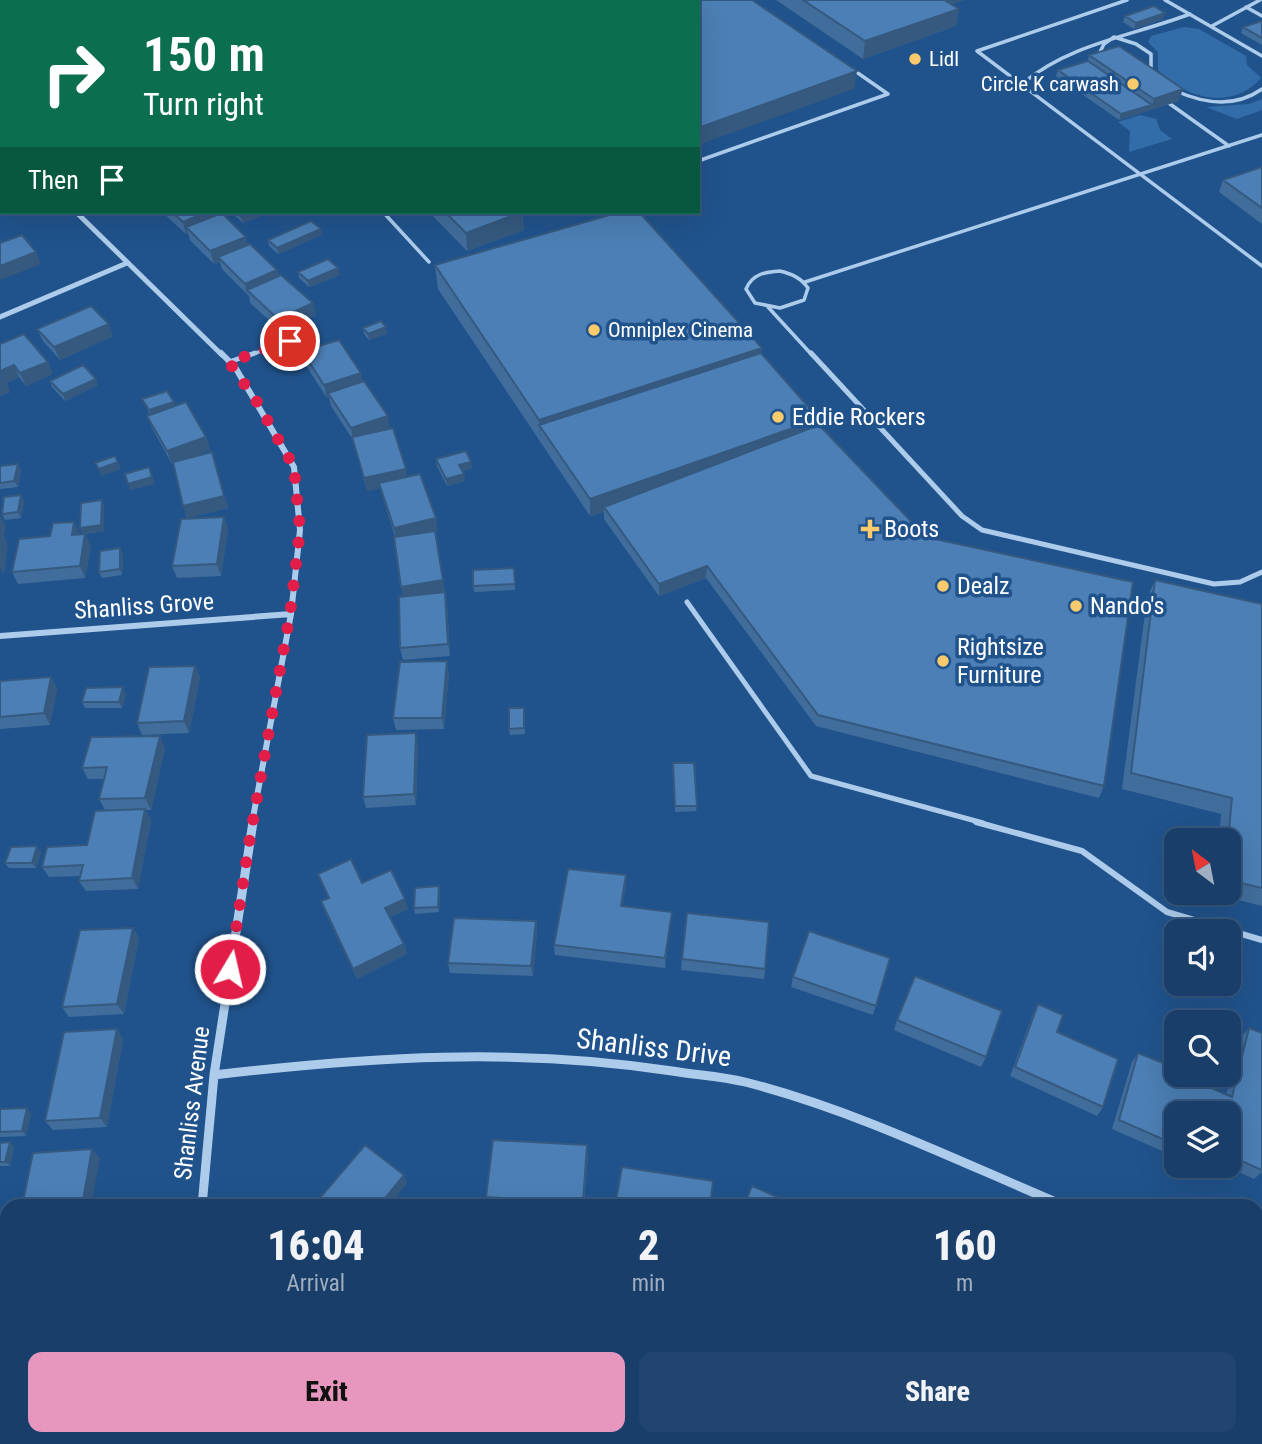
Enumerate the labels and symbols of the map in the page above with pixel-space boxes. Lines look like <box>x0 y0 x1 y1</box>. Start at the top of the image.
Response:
place label: Lidl <box>929 47 959 71</box>
marker: Lidl <box>907 51 923 67</box>
place label: Circle K carwash <box>981 72 1119 96</box>
marker: Circle K carwash <box>1125 76 1141 92</box>
pin <box>260 311 320 371</box>
place label: Omniplex Cinema <box>608 318 753 342</box>
marker: Omniplex Cinema <box>586 322 602 338</box>
place label: Eddie Rockers <box>792 403 926 431</box>
marker: Eddie Rockers <box>770 409 786 425</box>
place label: Boots <box>884 515 939 543</box>
marker: Boots <box>862 521 878 537</box>
place label: Dealz <box>957 572 1010 600</box>
marker: Dealz <box>935 578 951 594</box>
street label: Shanliss Grove <box>73 587 215 625</box>
place label: Nando's <box>1090 592 1165 620</box>
marker: Nando's <box>1068 598 1084 614</box>
place label: Rightsize Furniture <box>957 633 1044 689</box>
marker: Rightsize Furniture <box>935 653 951 669</box>
north arrow <box>1164 828 1241 905</box>
position arrow <box>193 932 267 1006</box>
street label: Shanliss Drive <box>575 1022 733 1073</box>
street label: Shanliss Avenue <box>169 1025 215 1181</box>

